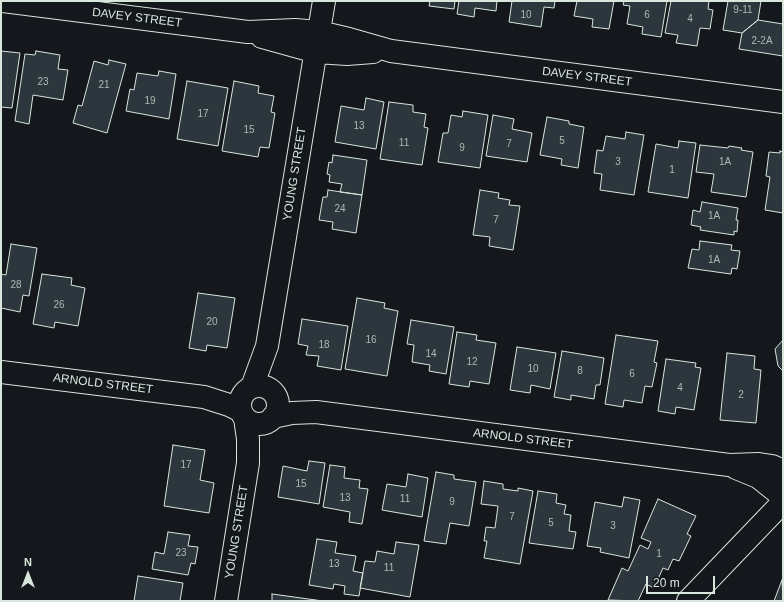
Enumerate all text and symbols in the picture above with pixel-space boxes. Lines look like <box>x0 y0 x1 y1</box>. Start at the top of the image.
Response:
house number: 9-11 <box>733 4 753 16</box>
street label: DAVEY STREET <box>91 5 183 31</box>
house number: 10 <box>520 9 532 21</box>
house number: 6 <box>644 9 650 21</box>
house number: 4 <box>687 13 693 25</box>
house number: 2-2A <box>751 35 773 47</box>
street label: DAVEY STREET <box>541 64 633 90</box>
house number: 23 <box>37 76 49 88</box>
house number: 21 <box>98 79 110 91</box>
house number: 19 <box>144 95 156 107</box>
house number: 17 <box>197 108 209 120</box>
house number: 13 <box>353 120 365 132</box>
house number: 15 <box>243 124 255 136</box>
street label: YOUNG STREET <box>280 126 310 222</box>
house number: 5 <box>559 135 565 147</box>
house number: 11 <box>399 137 409 149</box>
house number: 7 <box>506 138 512 150</box>
house number: 9 <box>459 142 465 154</box>
house number: 3 <box>615 156 621 168</box>
house number: 1A <box>719 156 731 168</box>
house number: 1 <box>669 164 675 176</box>
house number: 24 <box>334 203 346 215</box>
house number: 1A <box>708 210 720 222</box>
house number: 7 <box>493 214 499 226</box>
house number: 1A <box>708 254 720 266</box>
house number: 28 <box>10 279 22 291</box>
house number: 26 <box>53 299 65 311</box>
house number: 20 <box>206 316 218 328</box>
house number: 16 <box>365 334 377 346</box>
house number: 18 <box>318 339 330 351</box>
house number: 14 <box>425 348 437 360</box>
house number: 12 <box>466 356 478 368</box>
house number: 10 <box>527 363 539 375</box>
house number: 8 <box>577 365 583 377</box>
house number: 6 <box>629 368 635 380</box>
street label: ARNOLD STREET <box>52 371 154 397</box>
house number: 4 <box>677 382 683 394</box>
house number: 2 <box>738 389 744 401</box>
street label: ARNOLD STREET <box>472 426 574 452</box>
house number: 17 <box>180 459 192 471</box>
house number: 15 <box>295 478 307 490</box>
street label: YOUNG STREET <box>222 484 252 580</box>
house number: 13 <box>339 492 351 504</box>
house number: 11 <box>400 493 410 505</box>
house number: 9 <box>449 496 455 508</box>
house number: 7 <box>509 511 515 523</box>
house number: 5 <box>548 517 554 529</box>
house number: 3 <box>610 520 616 532</box>
house number: 23 <box>175 547 187 559</box>
house number: 1 <box>656 548 662 560</box>
north arrow <box>8 554 48 594</box>
text: N <box>24 556 32 568</box>
house number: 13 <box>328 558 340 570</box>
house number: 11 <box>384 562 394 574</box>
scale bar <box>648 568 717 594</box>
text: 20 m <box>653 576 680 590</box>

